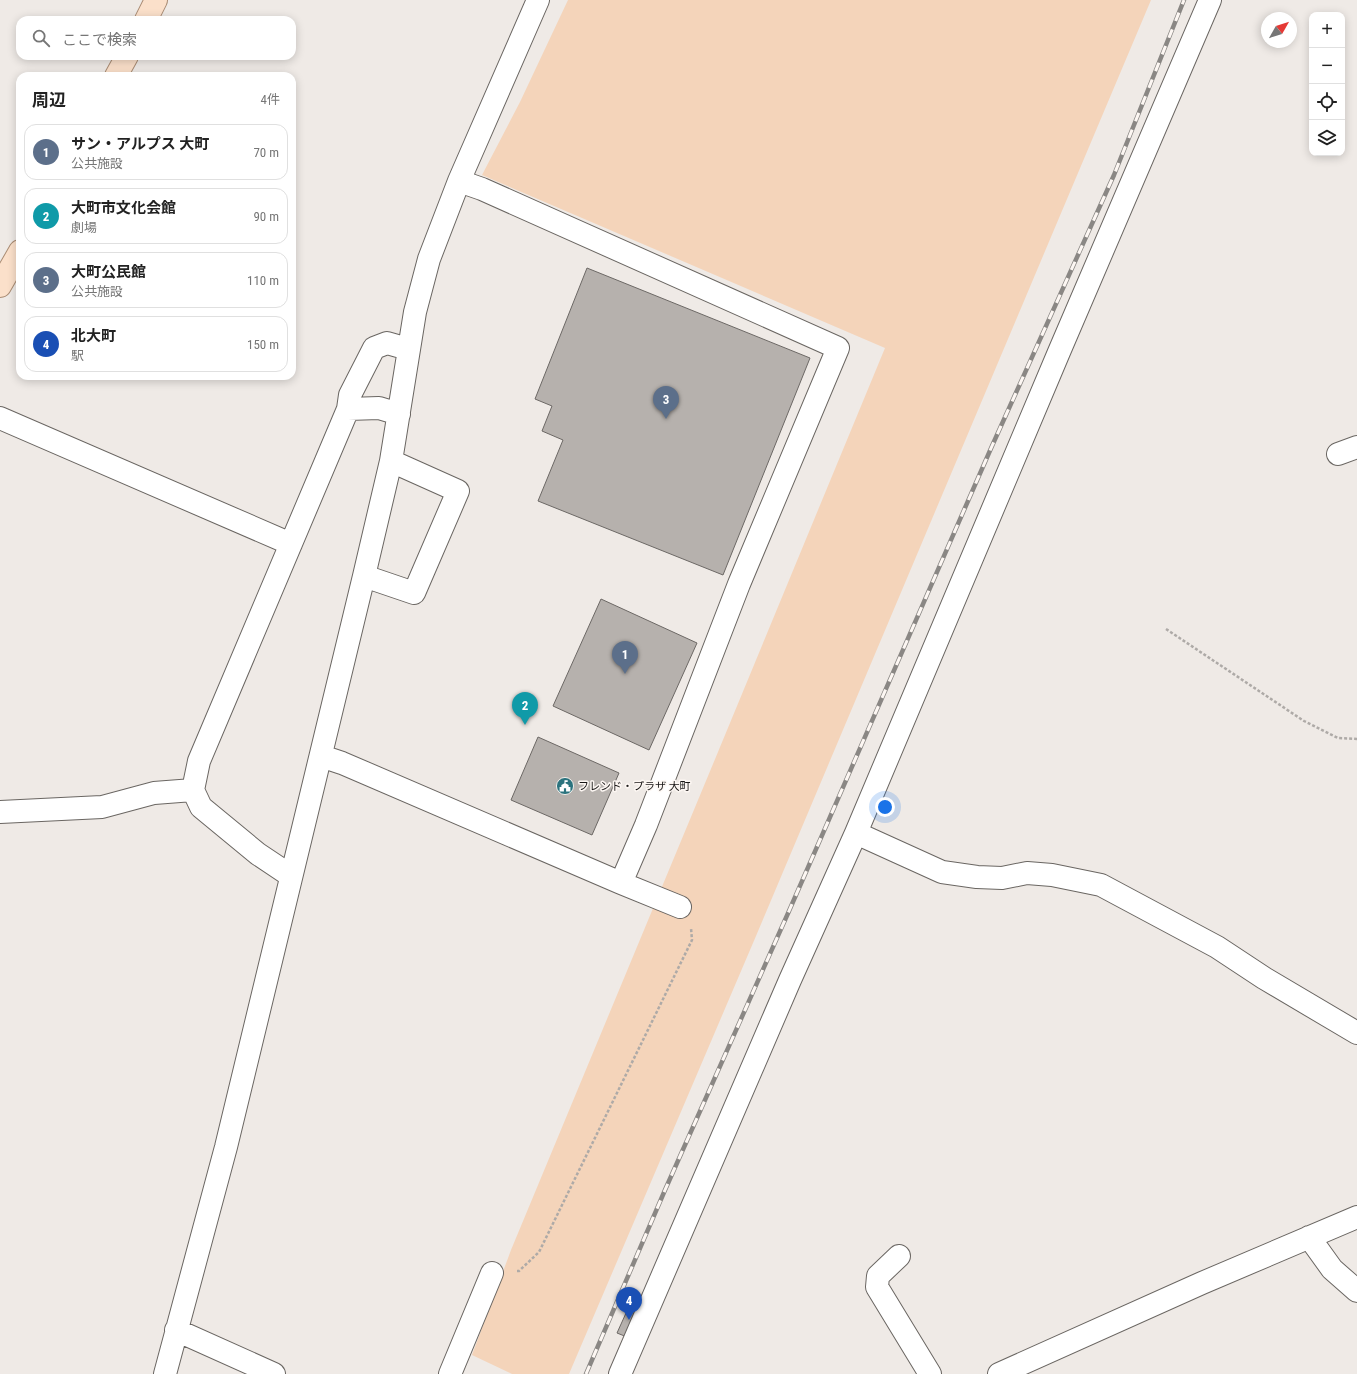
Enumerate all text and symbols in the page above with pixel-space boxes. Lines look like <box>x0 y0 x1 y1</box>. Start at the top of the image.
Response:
north arrow <box>1261 12 1297 48</box>
map controls <box>1309 12 1345 156</box>
button: + <box>1309 12 1345 48</box>
search box <box>16 16 296 60</box>
icon: search <box>30 27 52 49</box>
text: ここで検索 <box>62 31 137 49</box>
button: − <box>1309 48 1345 84</box>
button: locate <box>1309 84 1345 120</box>
text: 周辺 <box>32 90 66 110</box>
text: 4件 <box>261 92 280 107</box>
button: layers <box>1309 120 1345 156</box>
text: サン・アルプス 大町 <box>71 135 209 153</box>
text: 1 <box>43 145 49 160</box>
text: 70 m <box>253 145 279 160</box>
text: 公共施設 <box>71 156 123 171</box>
text: 大町市文化会館 <box>71 199 176 217</box>
text: 2 <box>43 209 49 224</box>
text: 90 m <box>253 209 279 224</box>
text: 劇場 <box>71 220 97 235</box>
text: 大町公民館 <box>71 263 146 281</box>
text: 3 <box>43 273 49 288</box>
text: 110 m <box>247 273 279 288</box>
text: 公共施設 <box>71 284 123 299</box>
text: 北大町 <box>71 327 116 345</box>
text: 4 <box>43 337 49 352</box>
text: 150 m <box>247 337 279 352</box>
text: 駅 <box>71 348 84 363</box>
pin: 3 <box>653 386 679 419</box>
pin: 1 <box>612 641 638 674</box>
pin: 2 <box>512 692 538 725</box>
public building icon: フレンド・プラザ 大町 <box>555 776 575 796</box>
place label: フレンド・プラザ 大町 <box>578 780 691 793</box>
your location <box>875 797 895 817</box>
pin: 4 <box>616 1287 642 1320</box>

